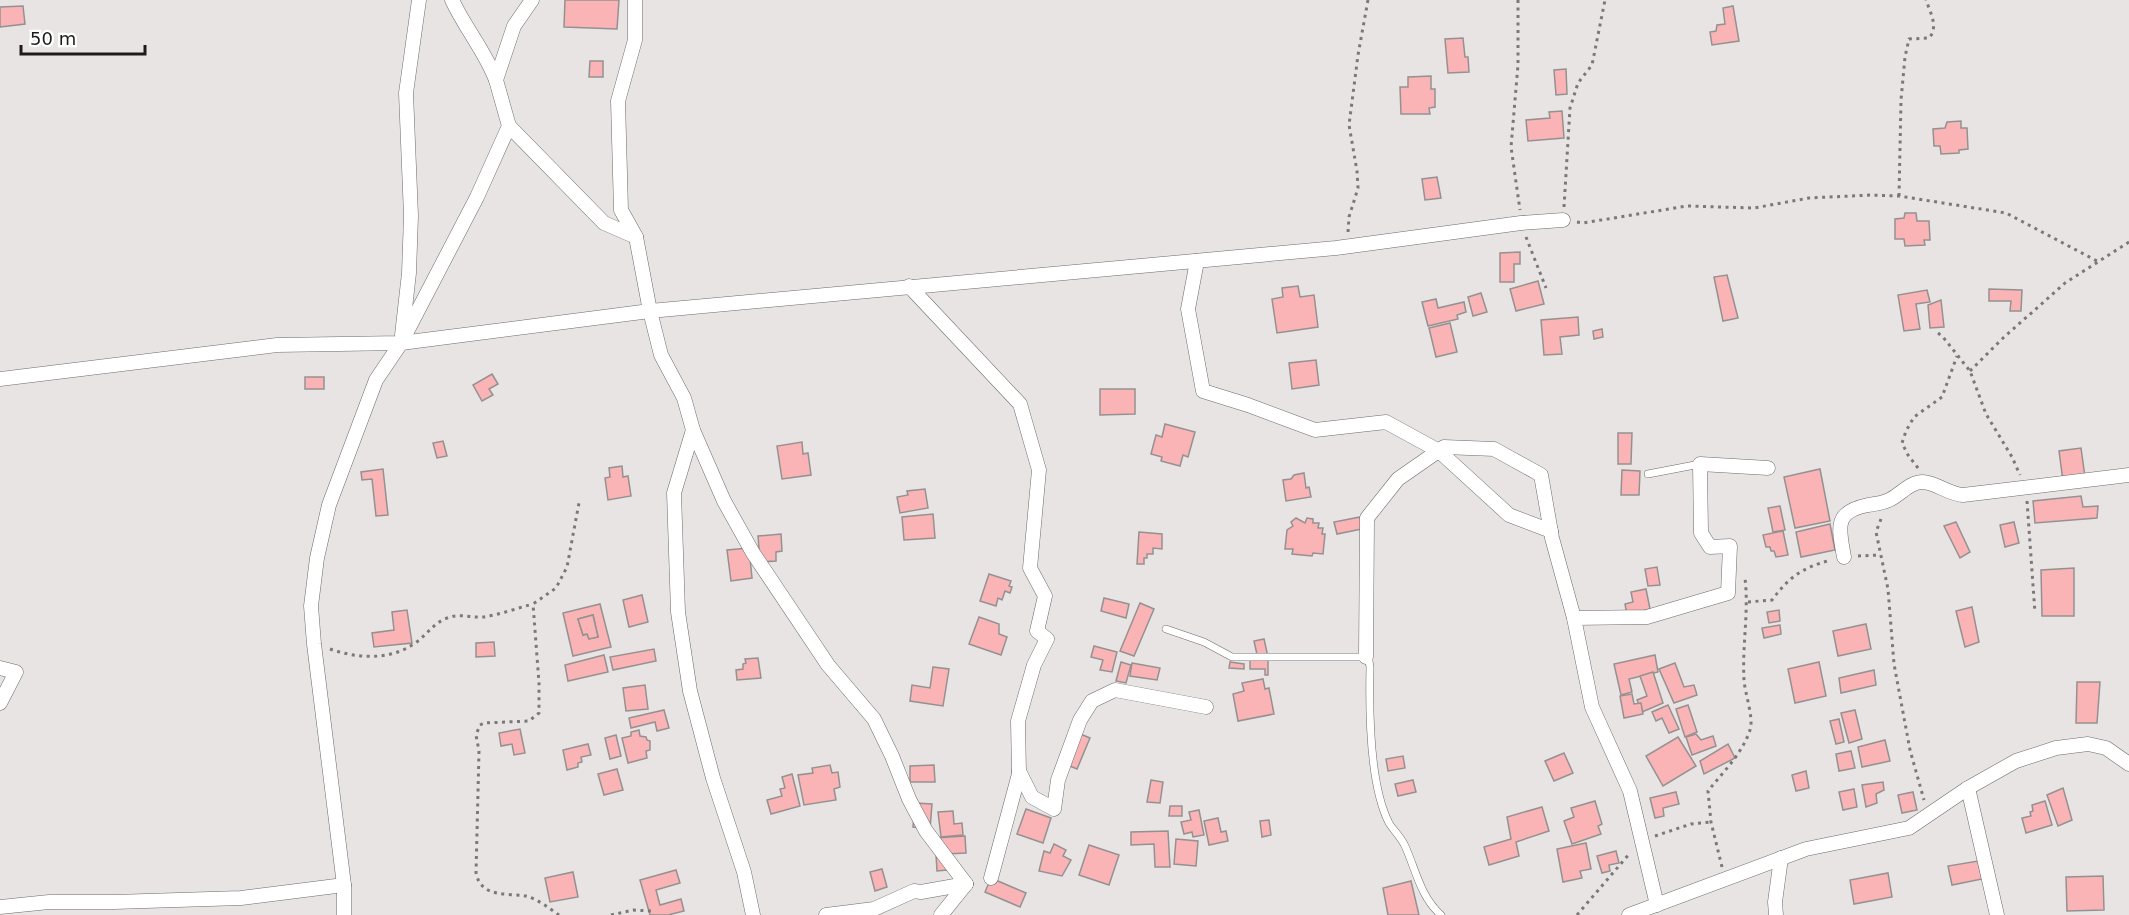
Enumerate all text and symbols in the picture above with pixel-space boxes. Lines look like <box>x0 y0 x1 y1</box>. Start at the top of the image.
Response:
scale bar <box>21 18 146 56</box>
text: 50 m <box>30 28 76 49</box>

